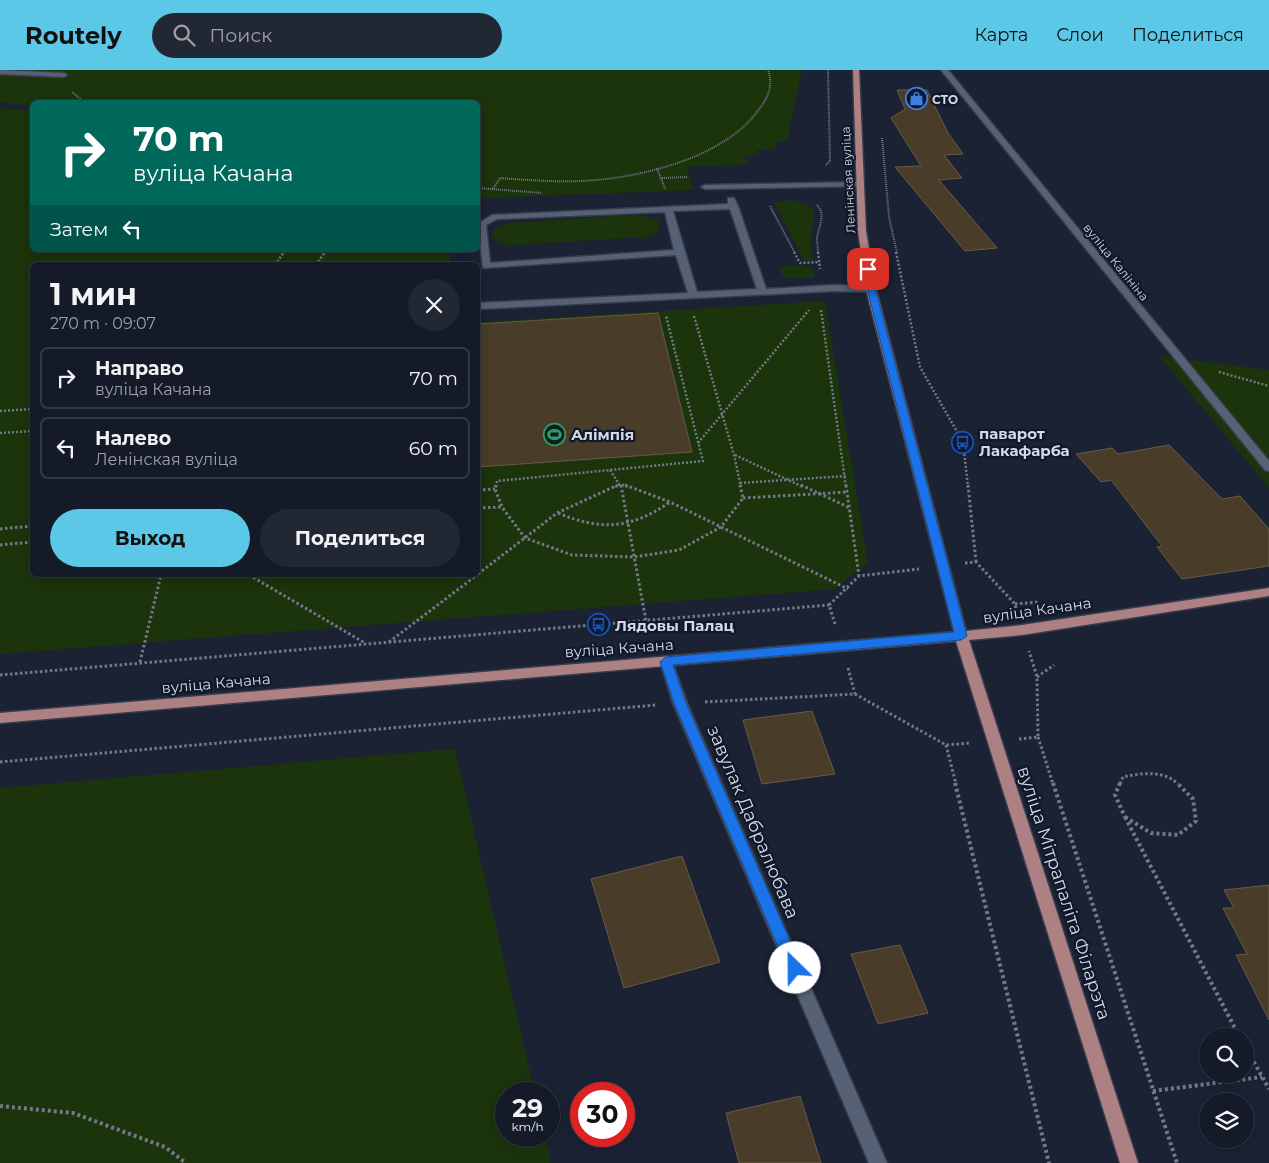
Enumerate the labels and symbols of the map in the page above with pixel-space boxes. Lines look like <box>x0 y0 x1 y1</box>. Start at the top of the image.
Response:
shop icon: СТО <box>904 87 928 111</box>
place label: СТО <box>932 92 958 107</box>
street label: Ленінская вуліца <box>838 126 858 234</box>
street label: вуліца Калініна <box>1080 220 1152 304</box>
pin <box>847 248 889 290</box>
sports icon: Алімпія <box>543 422 567 446</box>
place label: паварот Лакафарба <box>979 424 1070 460</box>
place label: Алімпія <box>571 425 634 444</box>
bus stop icon: паварот Лакафарба <box>951 430 975 454</box>
street label: вуліца Качана <box>982 593 1092 627</box>
bus stop icon: Лядовы Палац <box>587 613 611 637</box>
place label: Лядовы Палац <box>615 616 734 635</box>
street label: вуліца Качана <box>564 635 674 661</box>
street label: вуліца Качана <box>161 669 271 697</box>
street label: завулак Дабралюбава <box>702 722 804 922</box>
street label: вуліца Мітрапаліта Філарэта <box>1013 764 1115 1022</box>
position arrow <box>768 941 820 993</box>
speed limit sign: 30 <box>570 1082 635 1147</box>

